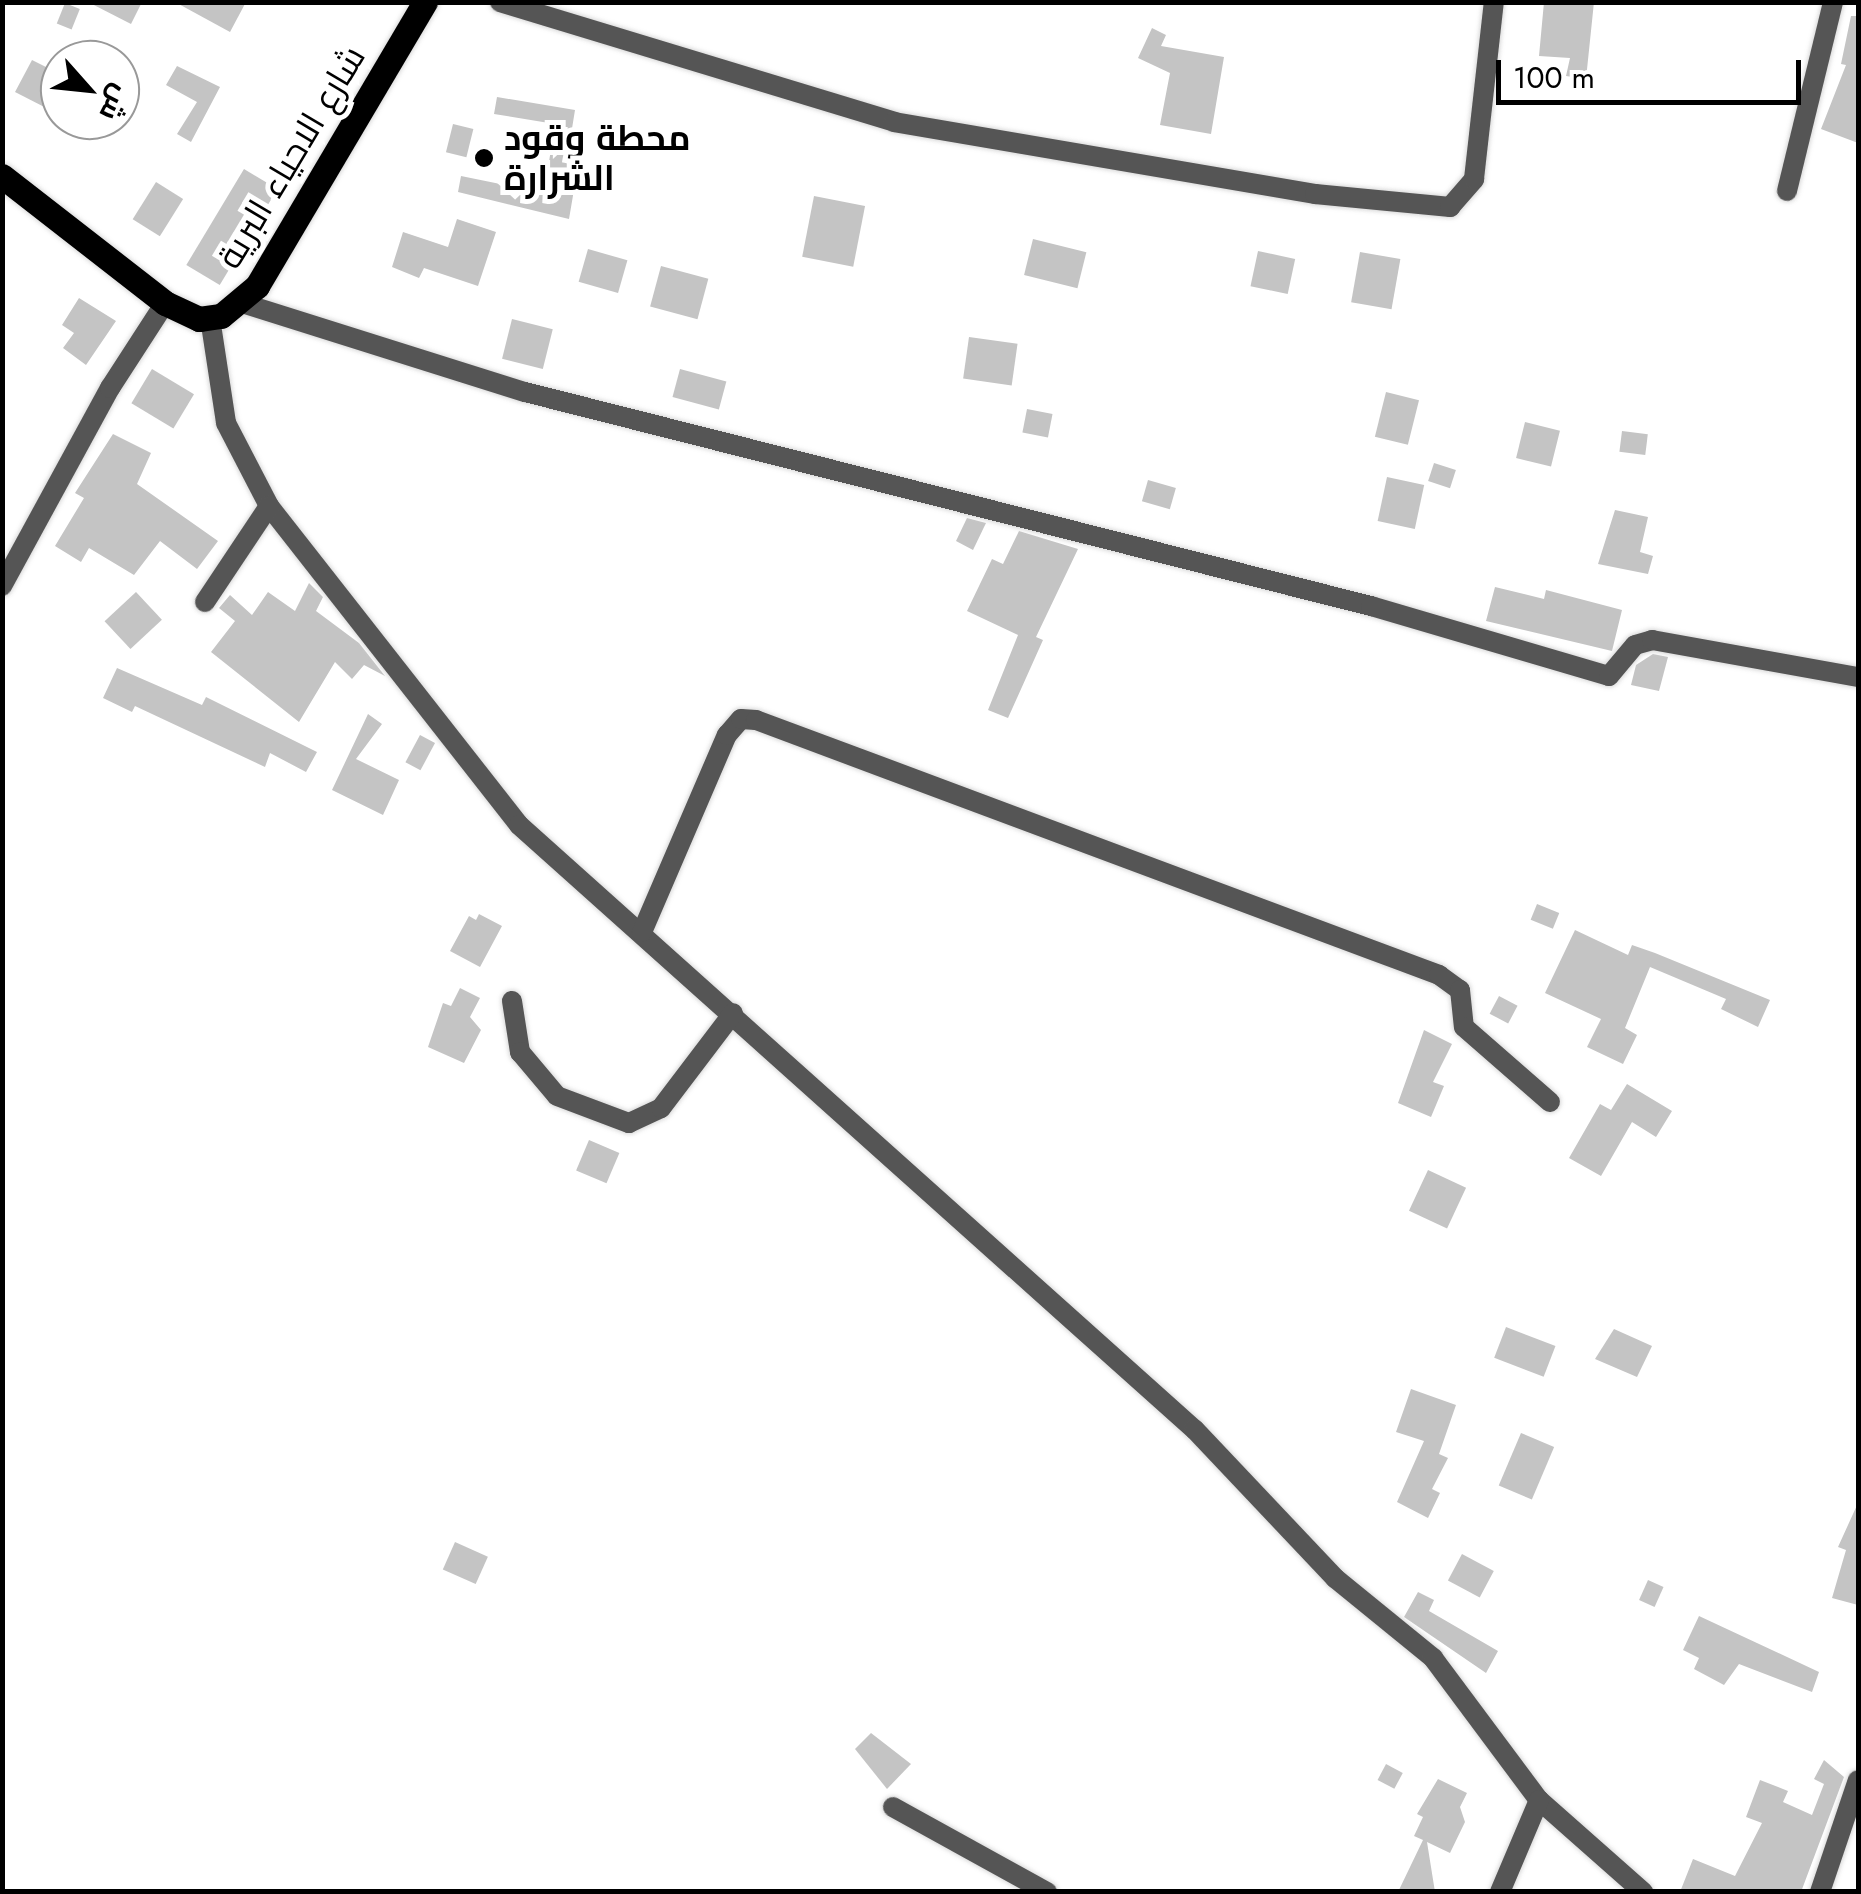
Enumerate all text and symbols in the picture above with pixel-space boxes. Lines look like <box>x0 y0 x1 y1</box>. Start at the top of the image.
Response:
street label: شارع الاحياء البرية <box>208 38 374 276</box>
north arrow <box>40 40 140 140</box>
scale bar <box>1501 40 1806 102</box>
text: 100 m <box>1513 56 1595 99</box>
text: ش <box>89 78 142 128</box>
place label: محطة وقود الشرارة <box>504 117 691 199</box>
marker: محطة وقود الشرارة <box>473 147 495 169</box>

